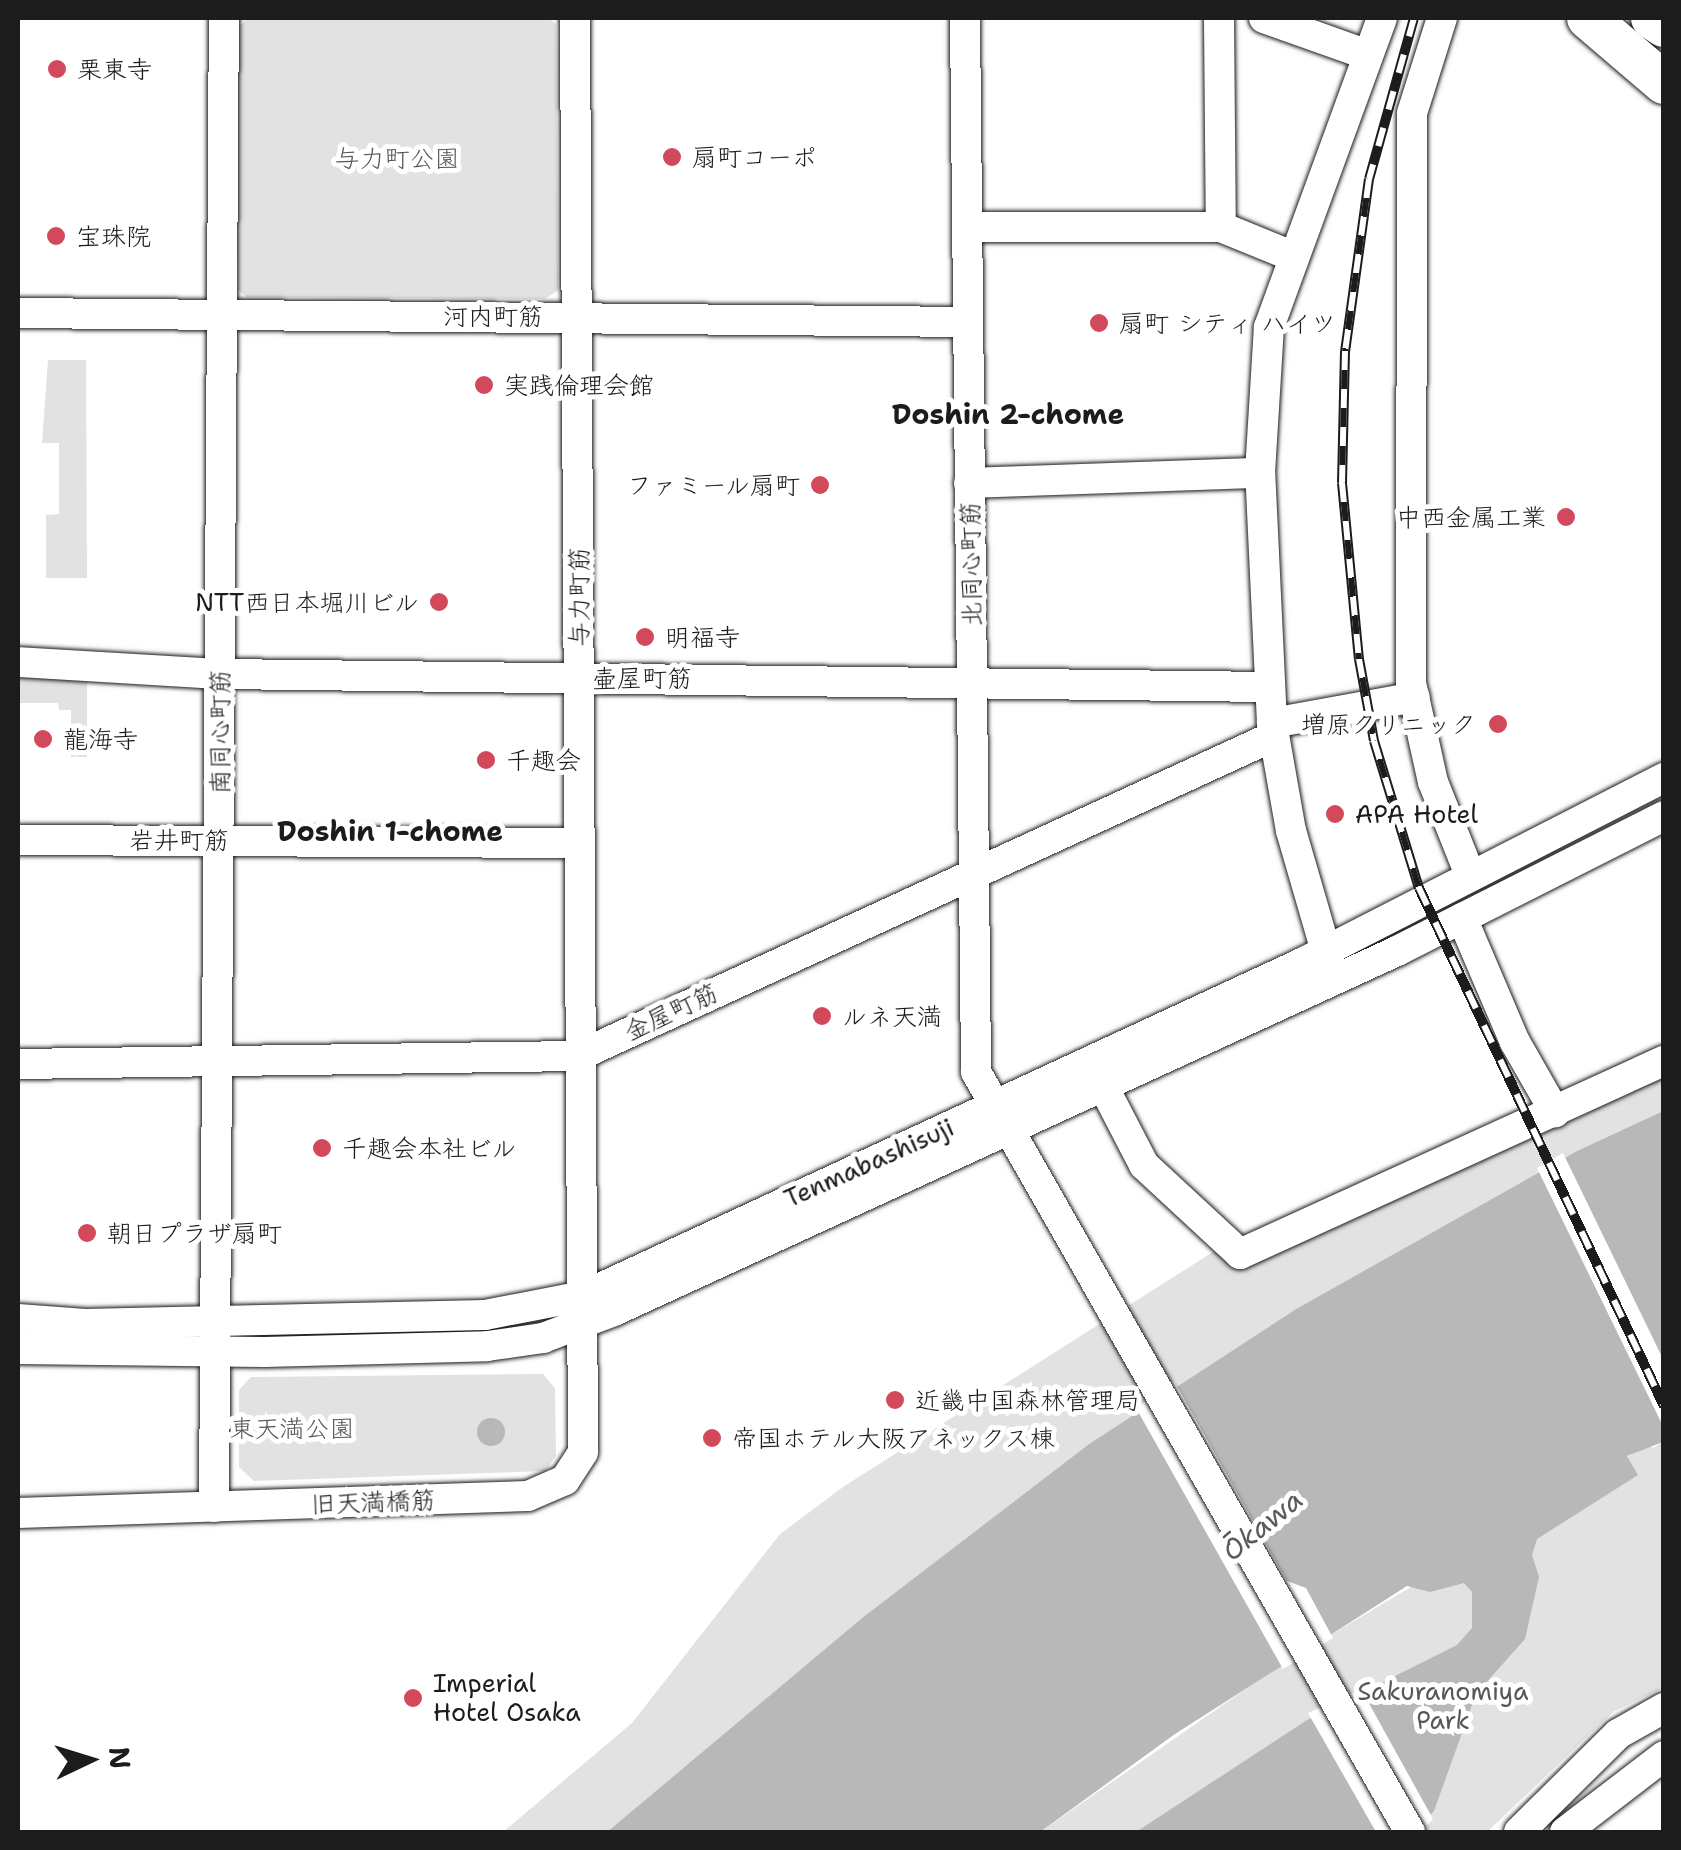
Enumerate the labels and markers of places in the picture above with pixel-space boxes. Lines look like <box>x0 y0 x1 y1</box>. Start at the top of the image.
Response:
place label: 栗東寺 <box>77 54 152 84</box>
marker: 栗東寺 <box>46 58 68 80</box>
place label: 扇町コーポ <box>692 142 817 172</box>
marker: 扇町コーポ <box>661 146 683 168</box>
place label: 宝珠院 <box>76 221 151 251</box>
marker: 宝珠院 <box>45 225 67 247</box>
place label: 扇町 シティ ハイツ <box>1119 308 1336 338</box>
marker: 扇町 シティ ハイツ <box>1088 312 1110 334</box>
place label: 実践倫理会館 <box>504 370 654 400</box>
marker: 実践倫理会館 <box>473 374 495 396</box>
place label: ファミール扇町 <box>626 470 800 500</box>
marker: ファミール扇町 <box>809 474 831 496</box>
place label: 中西金属工業 <box>1396 502 1546 532</box>
marker: 中西金属工業 <box>1555 506 1577 528</box>
place label: NTT西日本堀川ビル <box>195 587 419 617</box>
marker: NTT西日本堀川ビル <box>428 591 450 613</box>
place label: 明福寺 <box>665 622 740 652</box>
marker: 明福寺 <box>634 626 656 648</box>
place label: 増原クリニック <box>1301 709 1476 739</box>
marker: 増原クリニック <box>1485 711 1511 737</box>
place label: 龍海寺 <box>63 724 138 754</box>
marker: 龍海寺 <box>32 728 54 750</box>
place label: 千趣会 <box>506 745 581 775</box>
marker: 千趣会 <box>475 749 497 771</box>
place label: APA Hotel <box>1355 799 1478 829</box>
marker: APA Hotel <box>1324 803 1346 825</box>
place label: ルネ天満 <box>842 1001 942 1031</box>
marker: ルネ天満 <box>811 1005 833 1027</box>
place label: 千趣会本社ビル <box>342 1133 517 1163</box>
marker: 千趣会本社ビル <box>311 1137 333 1159</box>
place label: 朝日プラザ扇町 <box>107 1218 282 1248</box>
marker: 朝日プラザ扇町 <box>76 1222 98 1244</box>
place label: 近畿中国森林管理局 <box>915 1385 1140 1415</box>
marker: 近畿中国森林管理局 <box>884 1389 906 1411</box>
place label: 帝国ホテル大阪アネックス棟 <box>732 1423 1057 1453</box>
marker: 帝国ホテル大阪アネックス棟 <box>701 1427 723 1449</box>
place label: Imperial Hotel Osaka <box>433 1669 581 1728</box>
marker: Imperial Hotel Osaka <box>402 1687 424 1709</box>

